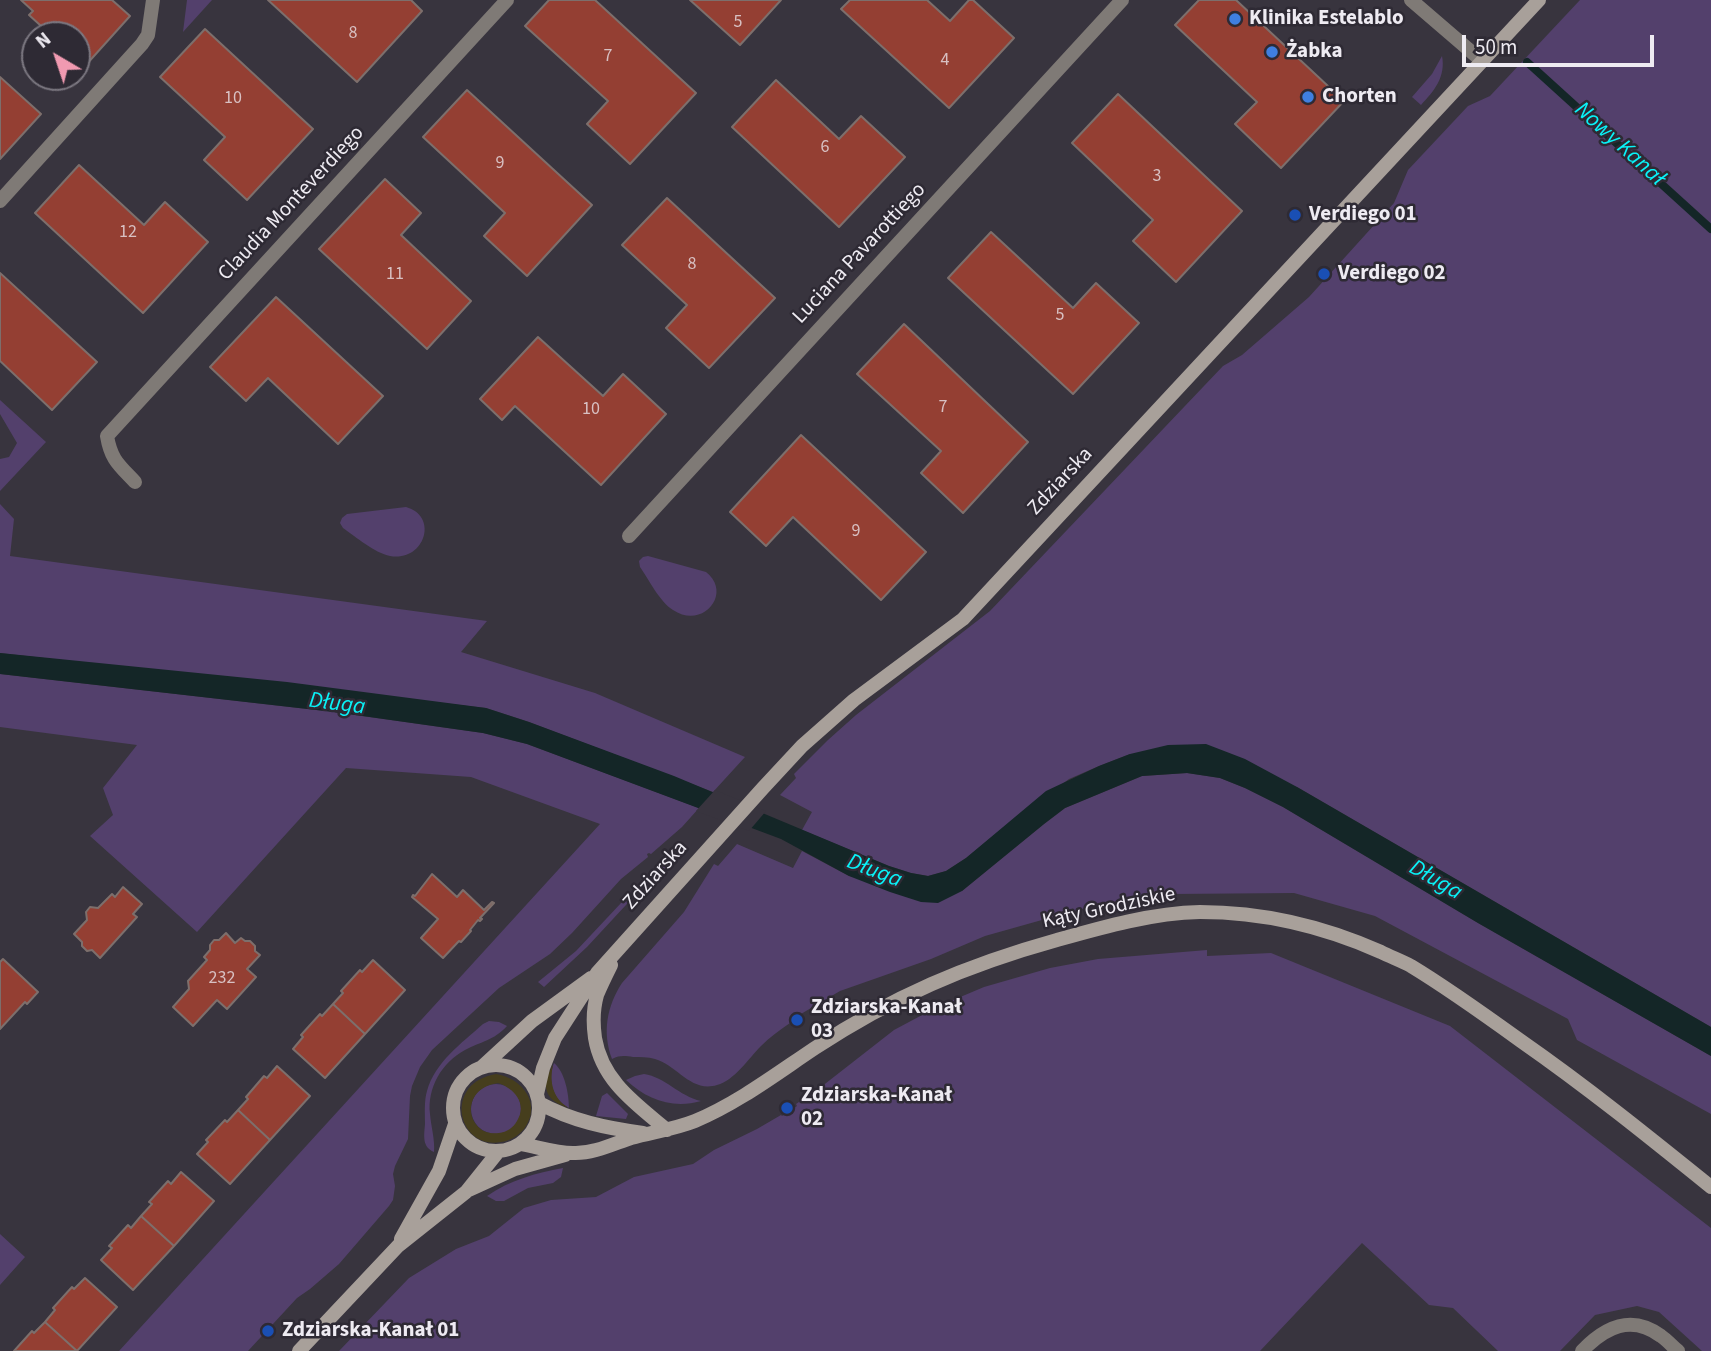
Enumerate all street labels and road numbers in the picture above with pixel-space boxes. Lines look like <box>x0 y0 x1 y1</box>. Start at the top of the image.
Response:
street label: Claudia Monteverdiego <box>214 121 370 287</box>
street label: Luciana Pavarottiego <box>788 178 932 330</box>
street label: Zdziarska <box>1023 443 1099 521</box>
street label: Zdziarska <box>619 836 693 916</box>
street label: Kąty Grodziskie <box>1040 883 1178 935</box>

